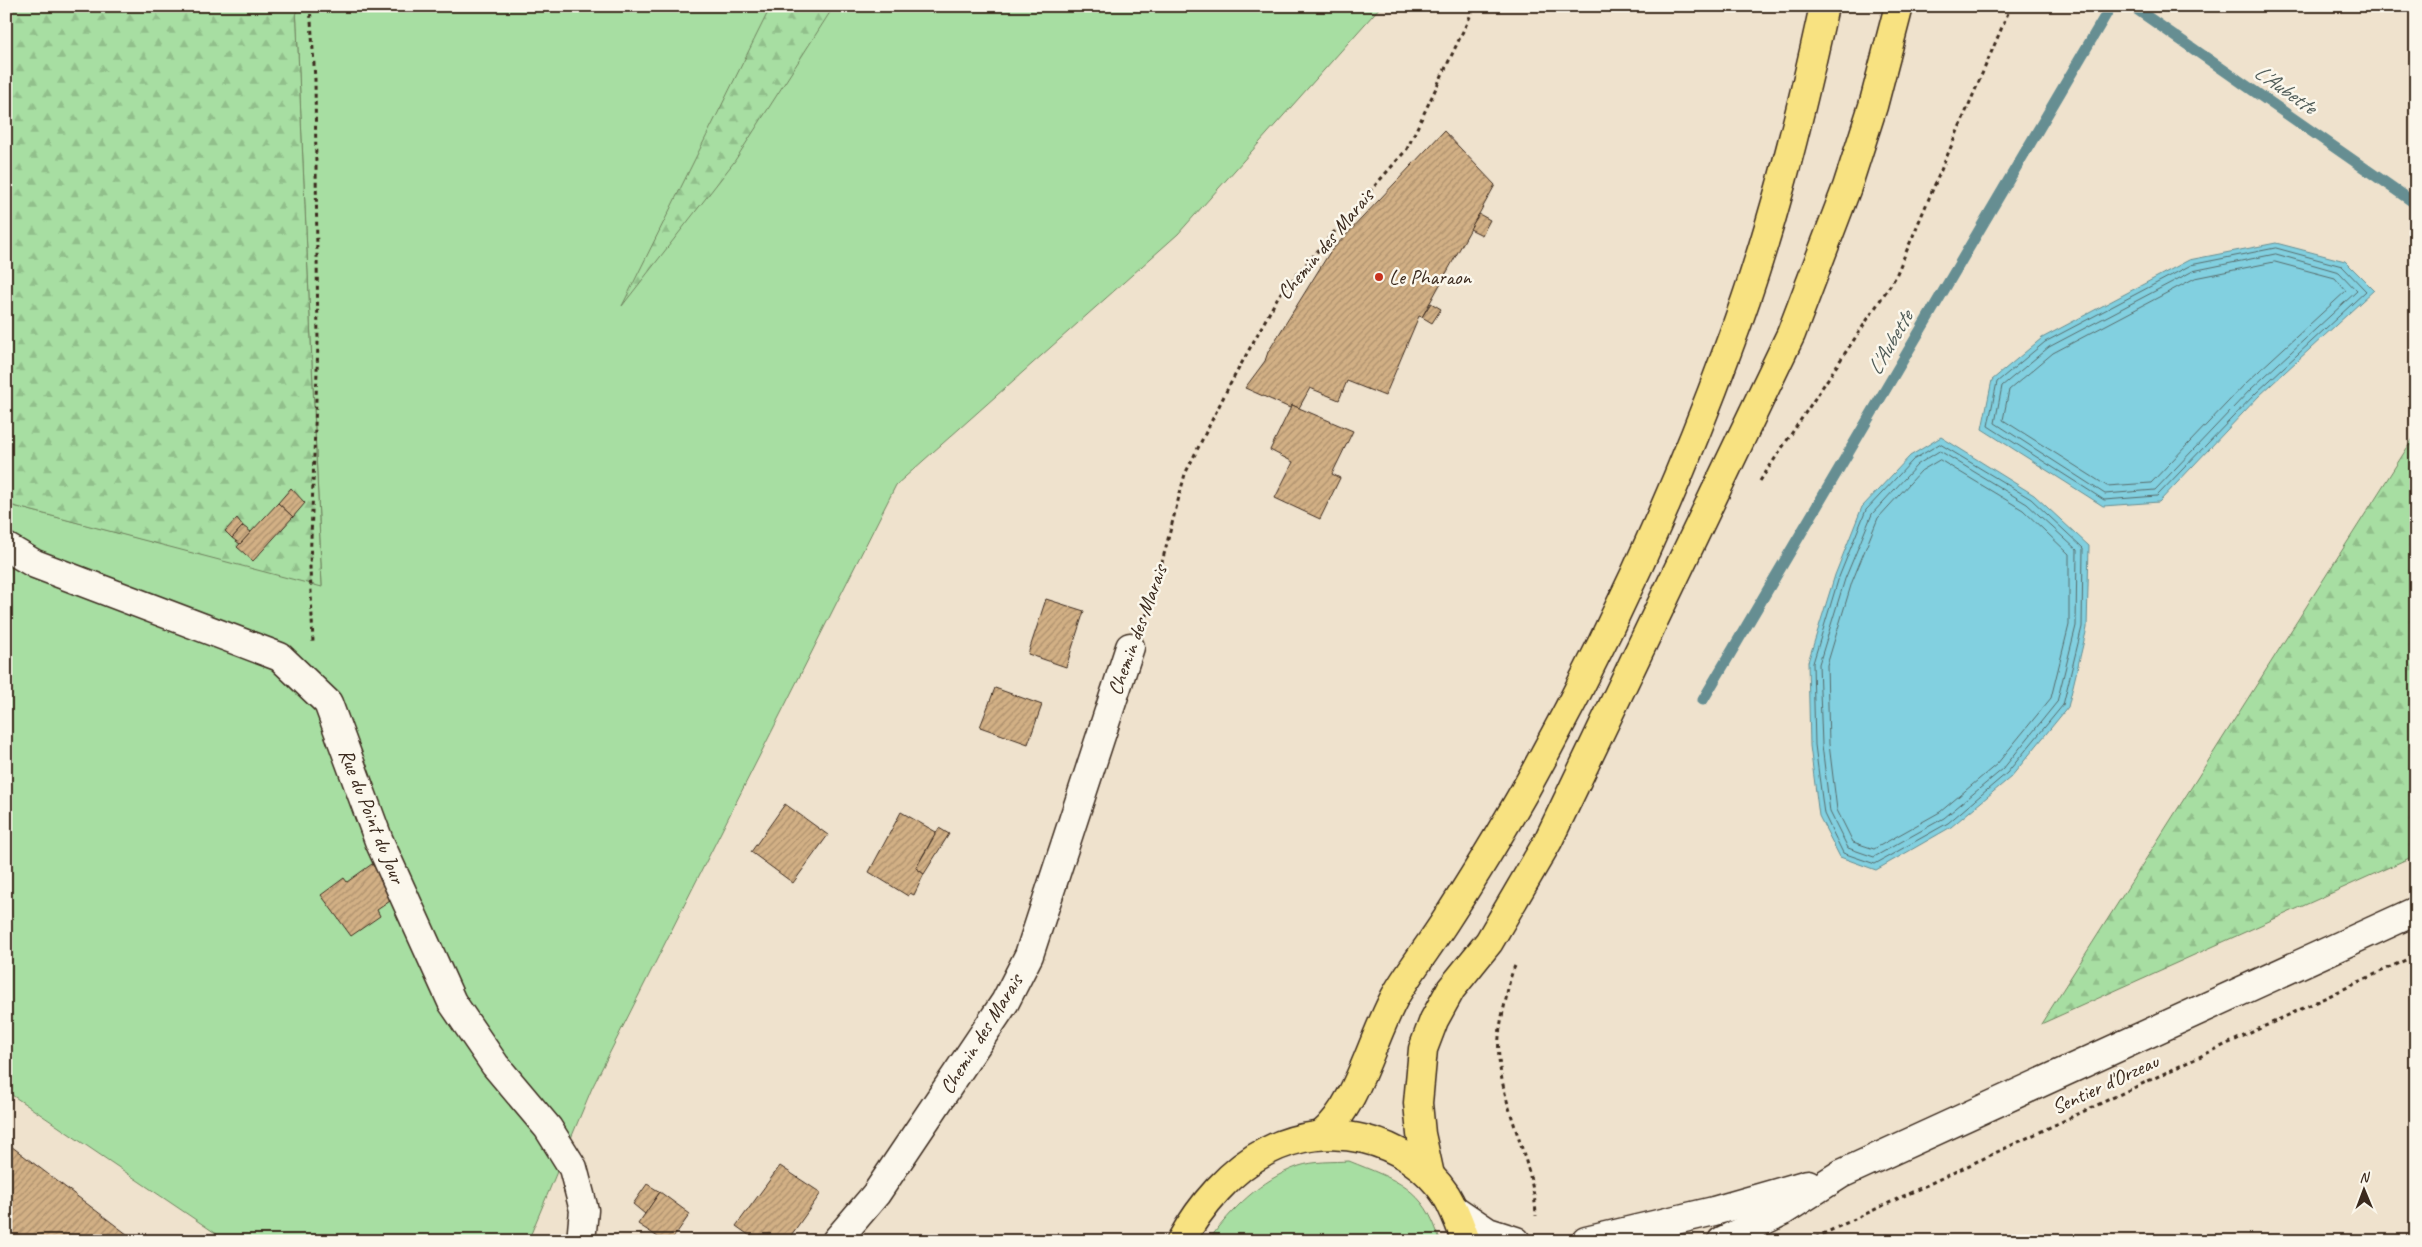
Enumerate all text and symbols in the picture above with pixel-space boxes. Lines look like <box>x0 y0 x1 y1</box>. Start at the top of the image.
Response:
water label: L'Aubette <box>2249 58 2324 122</box>
street label: Chemin des Marais <box>1271 182 1380 305</box>
place label: Le Pharaon <box>1389 264 1473 290</box>
marker: Le Pharaon <box>1373 271 1385 283</box>
water label: L'Aubette <box>1861 304 1921 380</box>
street label: Chemin des Marais <box>1101 560 1173 699</box>
street label: Rue du Point du Jour <box>333 745 411 889</box>
street label: Chemin des Marais <box>934 968 1029 1099</box>
street label: Sentier d'Orzeau <box>2048 1047 2164 1120</box>
north arrow <box>2340 1164 2390 1214</box>
text: N <box>2359 1169 2371 1186</box>

